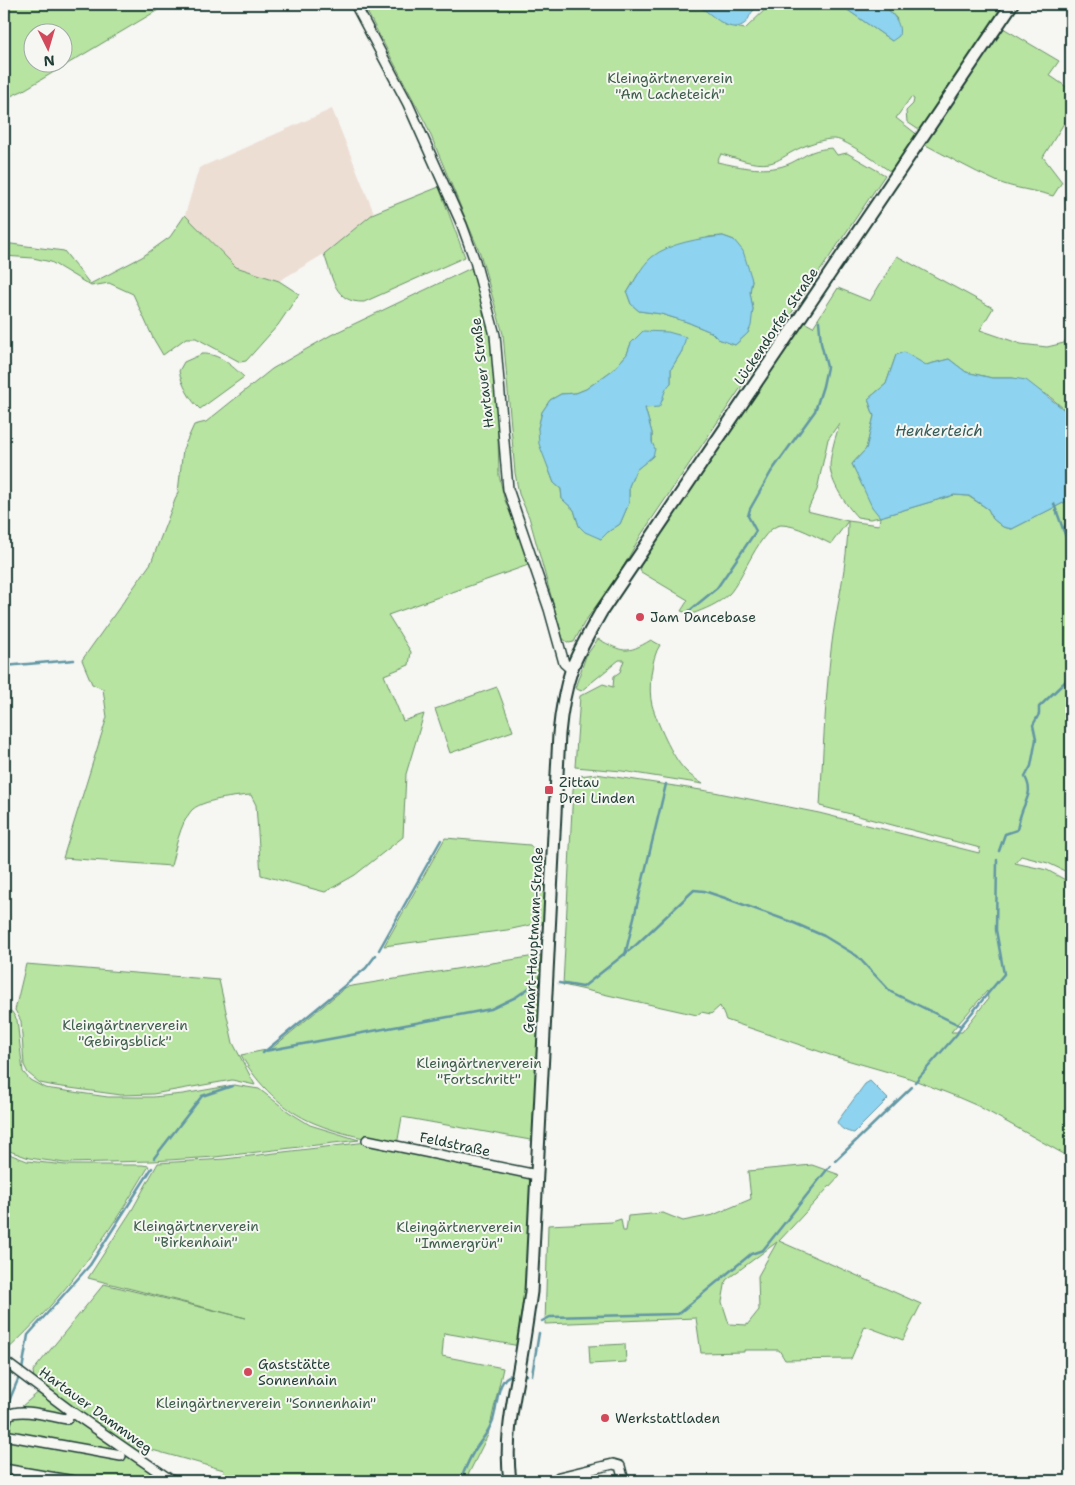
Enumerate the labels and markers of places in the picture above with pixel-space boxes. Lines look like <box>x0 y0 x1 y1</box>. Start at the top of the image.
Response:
place label: Jam Dancebase <box>650 608 756 626</box>
marker: Jam Dancebase <box>634 611 646 623</box>
place label: Zittau Drei Linden <box>559 773 636 807</box>
marker: Zittau Drei Linden <box>543 784 555 796</box>
place label: Gaststätte Sonnenhain <box>258 1355 337 1389</box>
marker: Gaststätte Sonnenhain <box>242 1366 254 1378</box>
place label: Werkstattladen <box>615 1409 721 1427</box>
marker: Werkstattladen <box>599 1412 611 1424</box>

